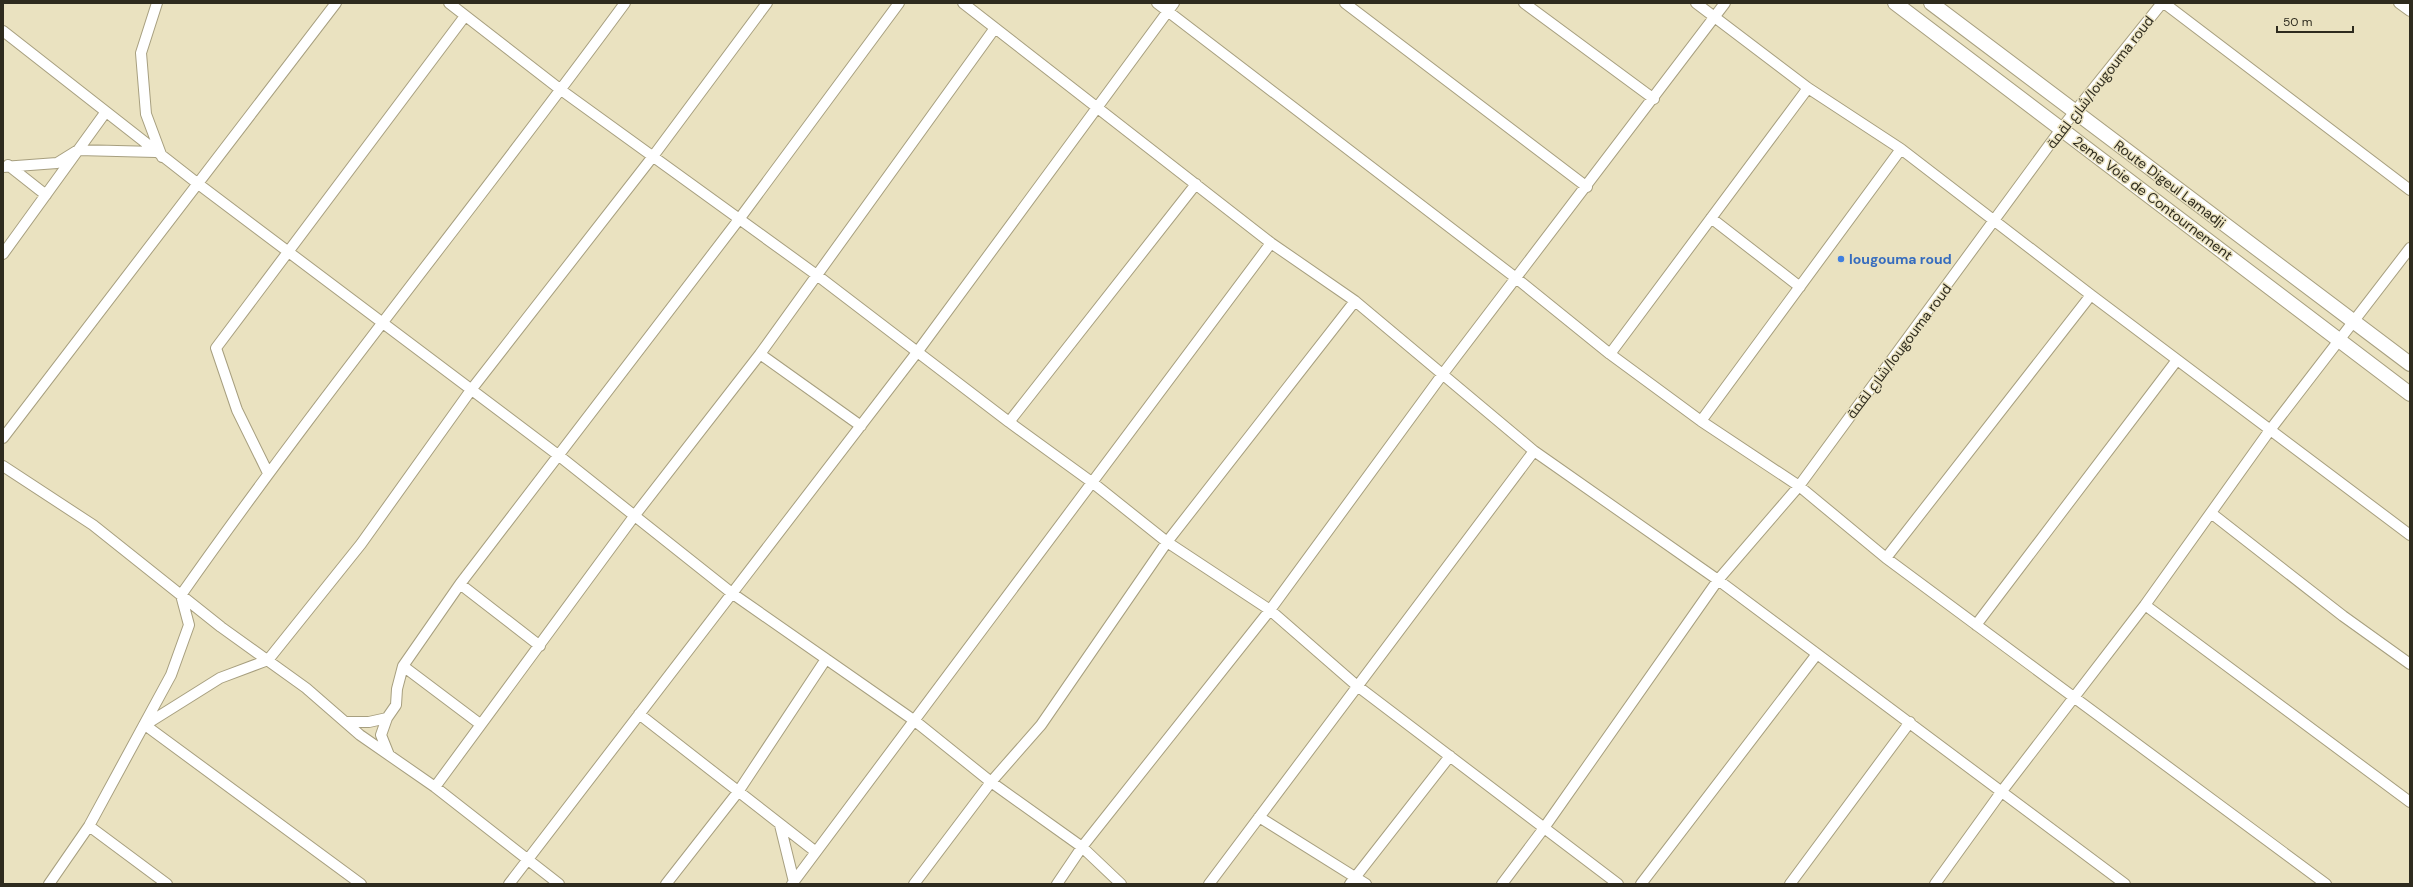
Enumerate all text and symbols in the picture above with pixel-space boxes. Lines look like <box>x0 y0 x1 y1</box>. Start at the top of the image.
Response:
scale bar <box>2277 8 2353 34</box>
street label: شارع لقمة/lougouma roud <box>2042 12 2158 152</box>
text: 50 m <box>2283 14 2312 30</box>
street label: 2eme Voie de Contournement <box>2070 132 2236 264</box>
street label: Route Digeul Lamadji <box>2111 136 2229 232</box>
place label: lougouma roud <box>1849 250 1952 268</box>
marker: lougouma roud <box>1836 254 1846 264</box>
street label: شارع لقمة/lougouma roud <box>1843 280 1955 422</box>

